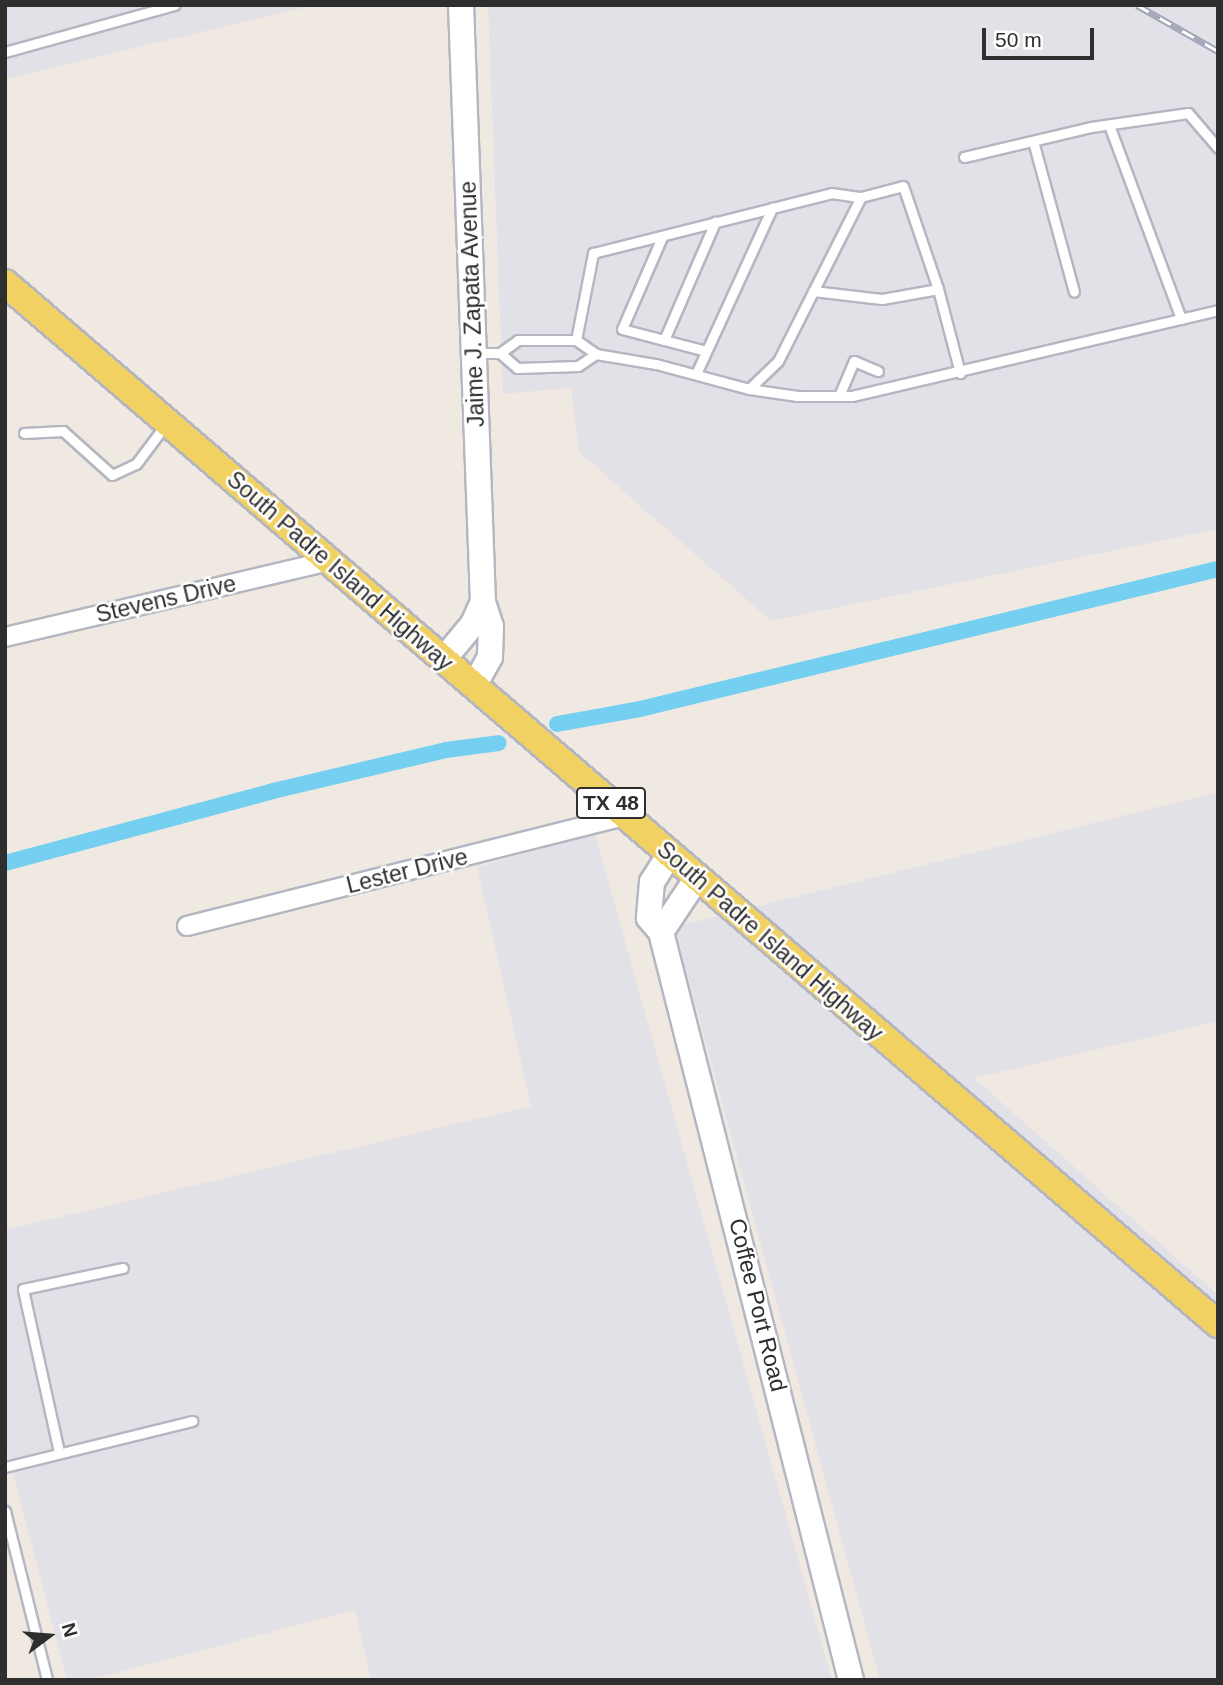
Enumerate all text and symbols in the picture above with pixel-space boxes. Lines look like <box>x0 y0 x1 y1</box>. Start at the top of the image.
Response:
scale bar <box>985 14 1097 58</box>
text: 50 m <box>995 28 1042 51</box>
street label: Jaime J. Zapata Avenue <box>454 180 490 428</box>
street label: South Padre Island Highway <box>221 465 459 677</box>
street label: Stevens Drive <box>93 569 239 629</box>
road number: TX 48 <box>574 786 648 820</box>
street label: South Padre Island Highway <box>651 835 889 1047</box>
street label: Lester Drive <box>344 843 470 899</box>
street label: Coffee Port Road <box>723 1216 793 1394</box>
north arrow <box>14 1601 84 1671</box>
text: N <box>58 1621 82 1640</box>

